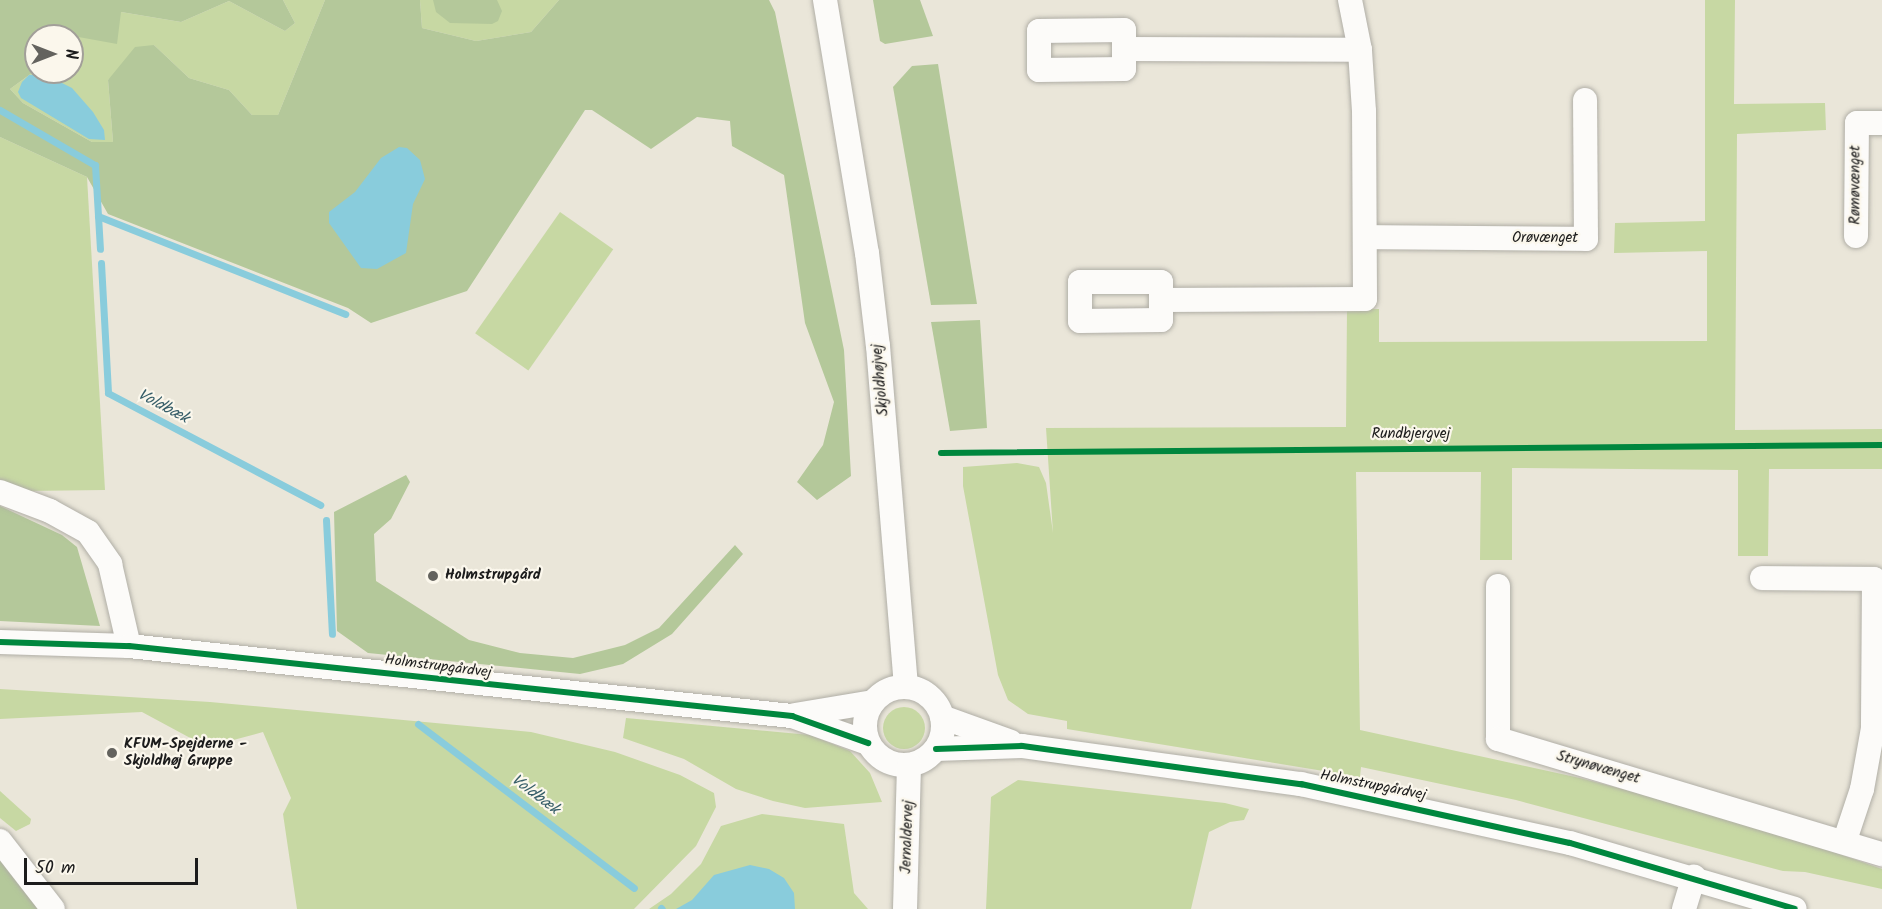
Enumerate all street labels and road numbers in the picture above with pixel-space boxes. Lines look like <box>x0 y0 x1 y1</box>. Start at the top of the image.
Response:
street label: Rømøvænget <box>1847 145 1865 225</box>
street label: Orøvænget <box>1512 230 1578 248</box>
street label: Skjoldhøjvej <box>869 343 893 417</box>
street label: Rundbjergvej <box>1372 426 1450 444</box>
street label: Holmstrupgårdvej <box>384 652 492 682</box>
street label: Strynøvænget <box>1554 748 1642 788</box>
street label: Holmstrupgårdvej <box>1318 767 1428 805</box>
street label: Jernaldervej <box>898 800 918 874</box>

